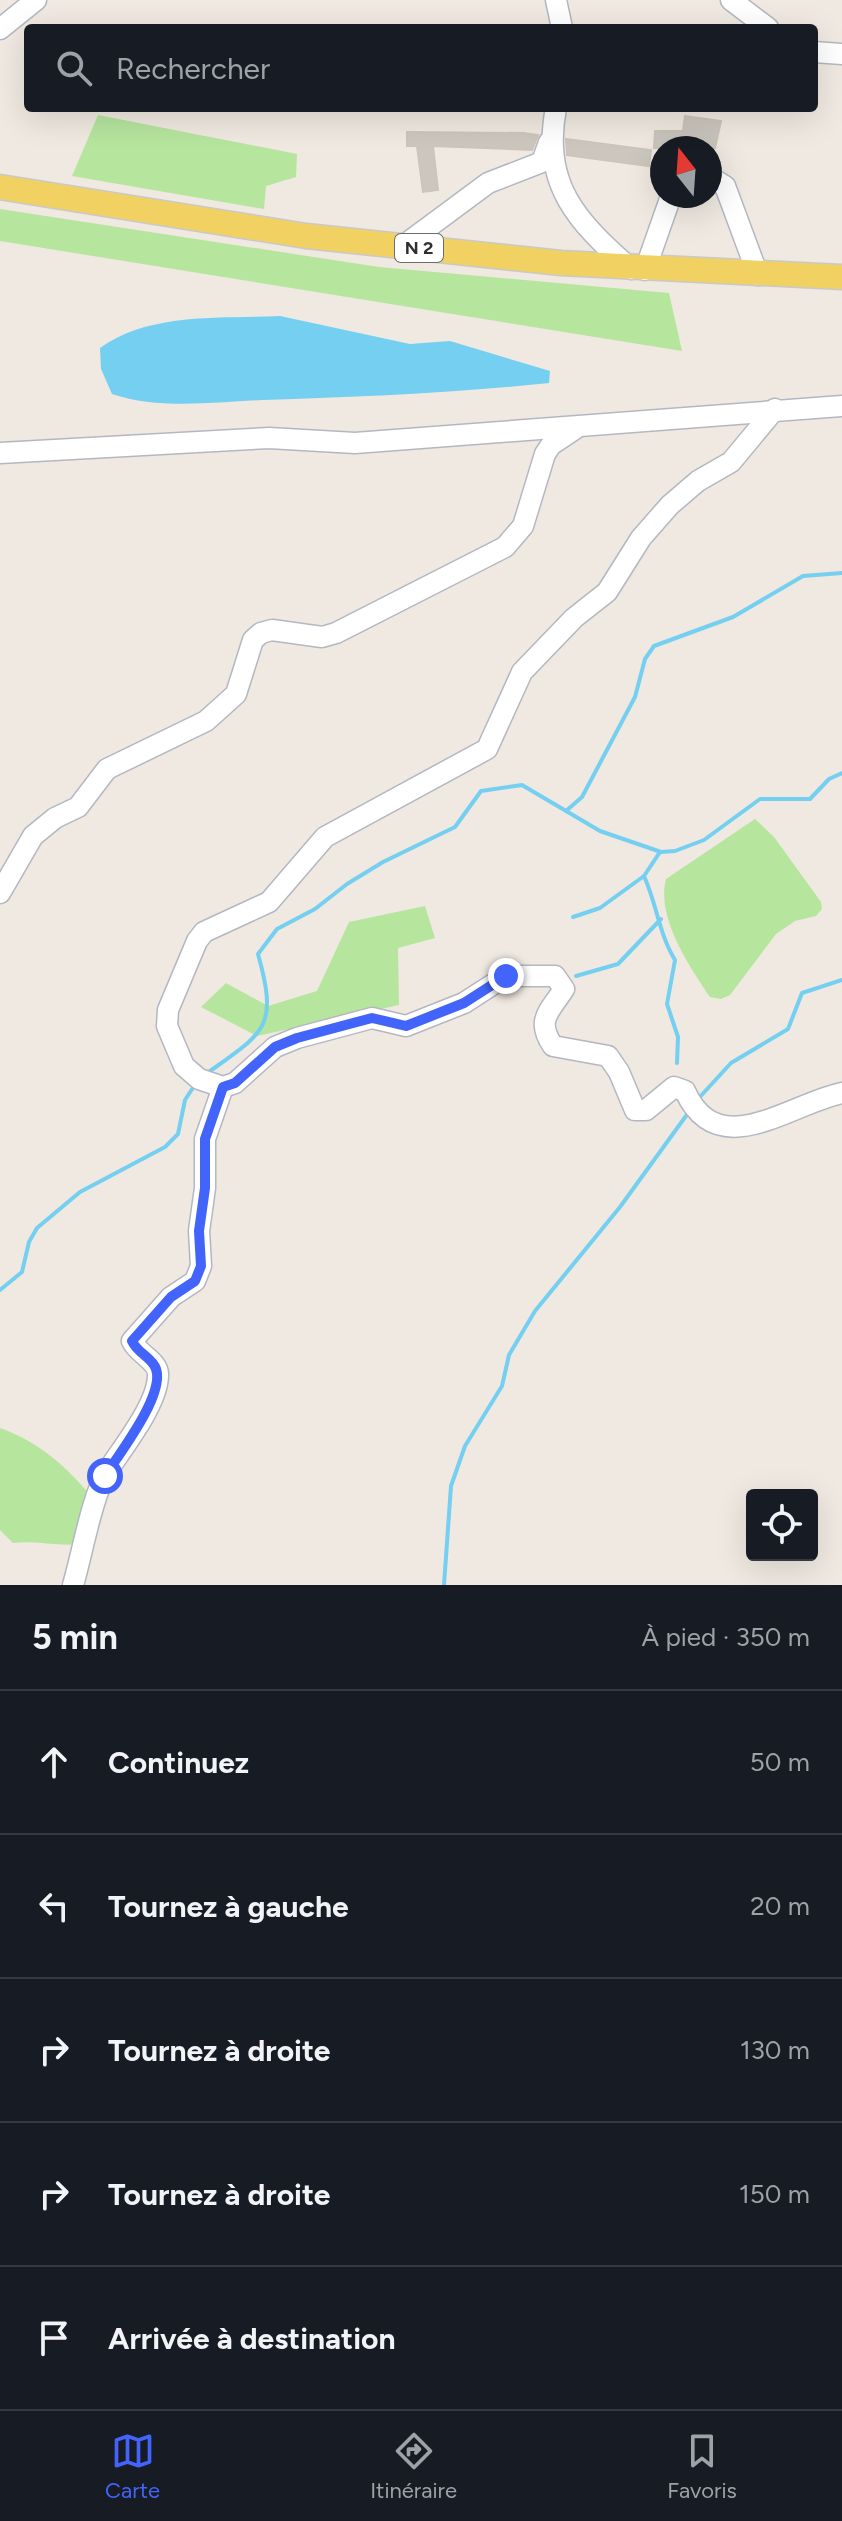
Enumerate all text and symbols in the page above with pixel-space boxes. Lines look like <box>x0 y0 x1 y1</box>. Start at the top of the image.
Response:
search box <box>24 24 818 112</box>
icon: search <box>52 46 96 90</box>
text: Rechercher <box>116 50 270 87</box>
north arrow <box>650 136 722 208</box>
road number: N 2 <box>395 234 443 262</box>
route end <box>488 958 524 994</box>
route start <box>87 1458 123 1494</box>
map controls <box>746 1489 818 1561</box>
button: locate <box>746 1489 818 1561</box>
text: 5 min <box>32 1617 118 1658</box>
text: À pied · 350 m <box>641 1621 810 1653</box>
icon: ahead <box>32 1740 76 1784</box>
text: Continuez <box>108 1744 249 1781</box>
text: 50 m <box>750 1746 810 1778</box>
icon: left <box>32 1884 76 1928</box>
text: Tournez à gauche <box>108 1888 349 1925</box>
text: 20 m <box>750 1890 810 1922</box>
icon: right <box>32 2028 76 2072</box>
text: Tournez à droite <box>108 2032 330 2069</box>
text: 130 m <box>740 2034 810 2066</box>
icon: right <box>32 2172 76 2216</box>
text: Tournez à droite <box>108 2176 330 2213</box>
text: 150 m <box>739 2178 810 2210</box>
icon: arrive <box>32 2316 76 2360</box>
text: Arrivée à destination <box>108 2320 395 2357</box>
tab: Carte <box>105 2429 160 2504</box>
tab: Itinéraire <box>370 2429 457 2504</box>
tab: Favoris <box>667 2429 737 2504</box>

